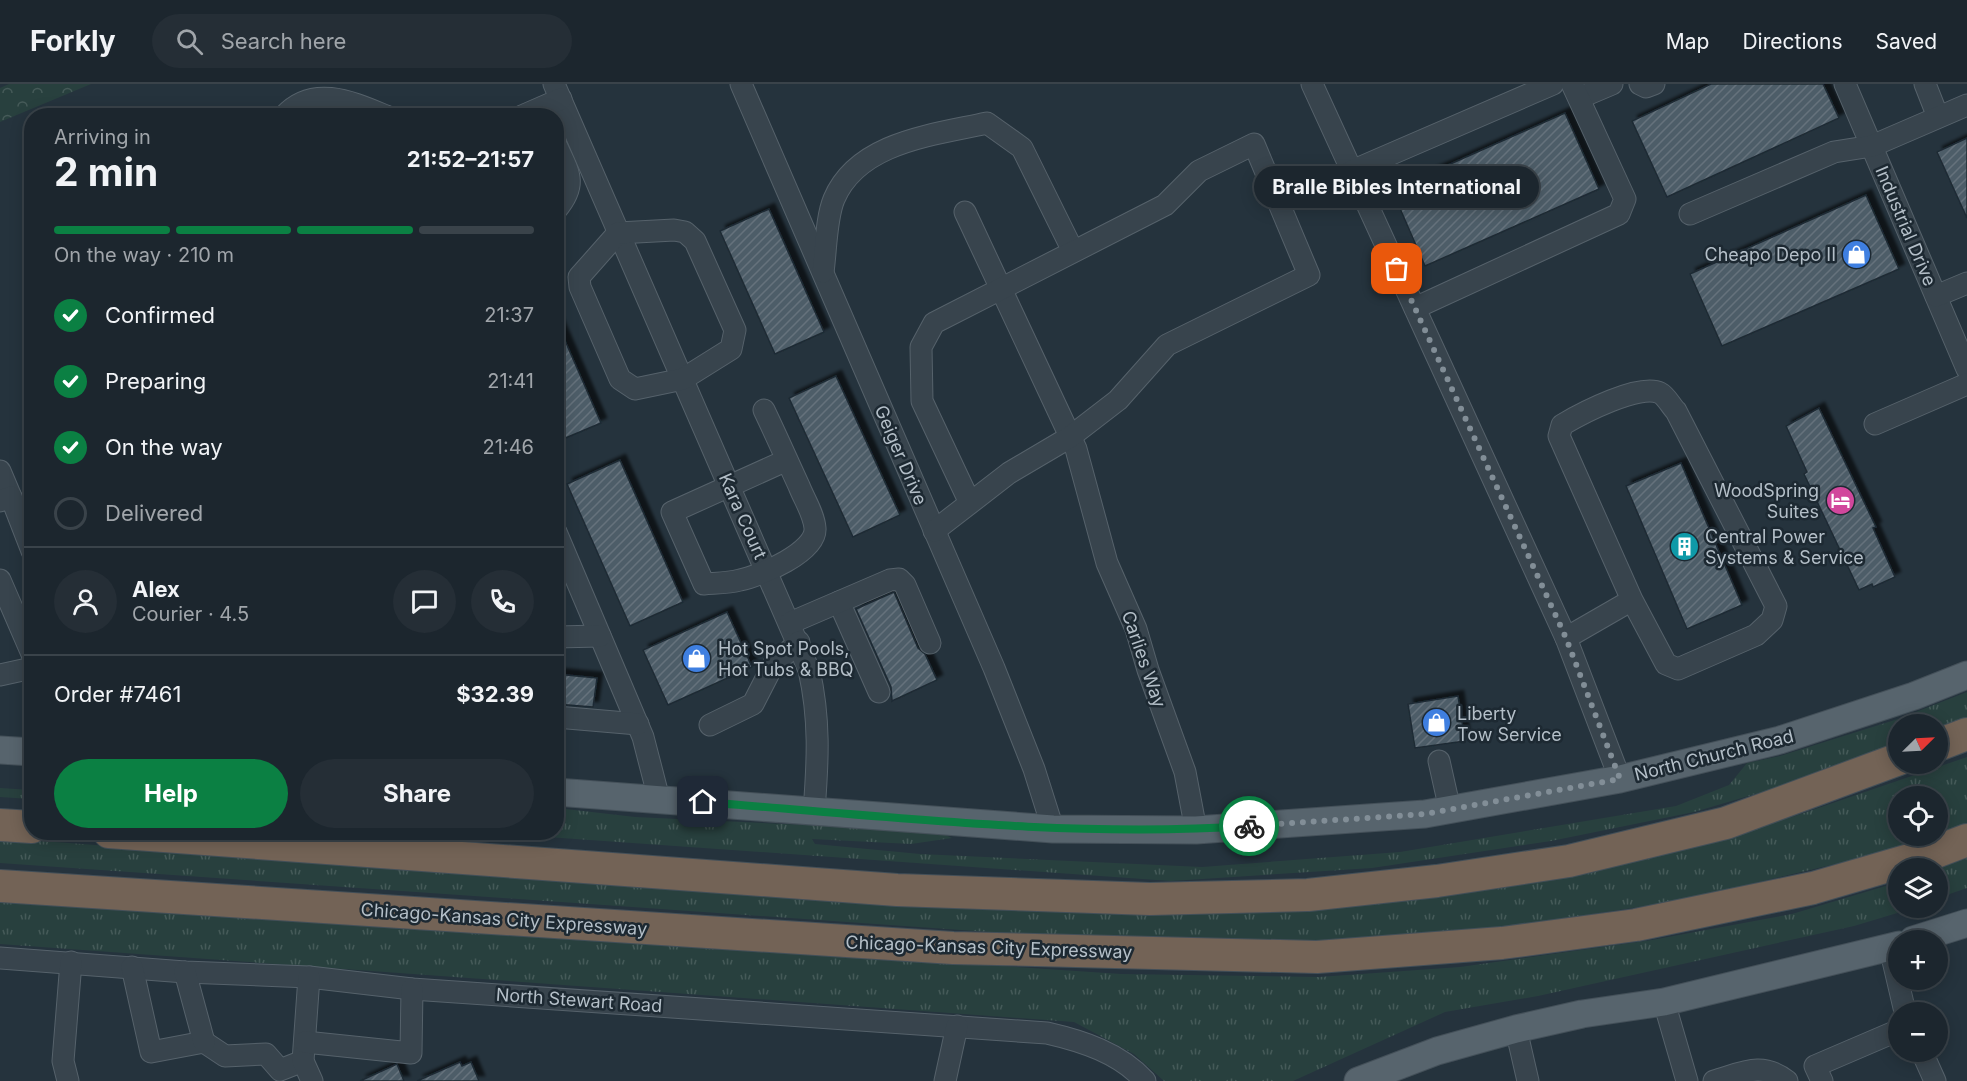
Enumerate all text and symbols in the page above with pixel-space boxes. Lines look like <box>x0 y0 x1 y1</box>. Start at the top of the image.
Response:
search box <box>152 14 572 68</box>
text: Forkly <box>30 24 116 58</box>
icon: search <box>173 25 206 58</box>
text: Search here <box>221 28 346 54</box>
text: Map <box>1666 29 1709 54</box>
text: Directions <box>1742 29 1843 54</box>
text: Saved <box>1876 29 1937 54</box>
text: Arriving in <box>54 125 151 149</box>
text: 21:52–21:57 <box>407 146 534 172</box>
text: 2 min <box>54 148 158 195</box>
street label: Industrial Drive <box>1871 163 1941 289</box>
callout: Bralle Bibles International <box>1254 167 1540 209</box>
text: Bralle Bibles International <box>1272 175 1521 199</box>
shop icon: Cheapo Depo II <box>1841 238 1873 270</box>
text: On the way · 210 m <box>54 243 234 267</box>
pin <box>1371 243 1422 294</box>
place label: Cheapo Depo II <box>1705 244 1836 265</box>
icon: bag <box>1380 252 1413 285</box>
icon: check <box>54 299 87 332</box>
text: Confirmed <box>105 302 215 328</box>
text: 21:37 <box>484 303 534 327</box>
icon: check <box>54 365 87 398</box>
text: Preparing <box>105 368 206 394</box>
text: 21:41 <box>487 369 534 393</box>
street label: Geiger Drive <box>871 402 931 508</box>
icon: check <box>54 431 87 464</box>
text: On the way <box>105 434 223 460</box>
text: 21:46 <box>483 435 534 459</box>
street label: Kara Court <box>715 470 771 562</box>
place label: WoodSpring Suites <box>1714 480 1819 522</box>
hotel icon: WoodSpring Suites <box>1824 484 1856 516</box>
text: Delivered <box>105 500 203 526</box>
place label: Central Power Systems & Service <box>1705 526 1864 568</box>
building icon: Central Power Systems & Service <box>1668 530 1700 562</box>
button: person <box>54 570 117 633</box>
button: chat <box>393 570 456 633</box>
button: phone <box>471 570 534 633</box>
text: Alex <box>132 576 180 602</box>
text: Courier · 4.5 <box>132 602 249 626</box>
street label: Carlies Way <box>1118 608 1170 710</box>
place label: Hot Spot Pools, Hot Tubs & BBQ <box>718 638 854 680</box>
shop icon: Hot Spot Pools, Hot Tubs & BBQ <box>681 642 713 674</box>
text: Order #7461 <box>54 681 181 707</box>
text: $32.39 <box>456 681 534 707</box>
place label: Liberty Tow Service <box>1457 703 1562 745</box>
shop icon: Liberty Tow Service <box>1420 707 1452 739</box>
north arrow <box>1888 714 1948 774</box>
map controls <box>1888 714 1948 1062</box>
street label: North Church Road <box>1632 725 1796 785</box>
button: Help <box>54 759 288 828</box>
button: Share <box>300 759 534 828</box>
pin <box>677 776 728 827</box>
icon: home <box>686 785 719 818</box>
button: locate <box>1888 786 1948 846</box>
courier <box>1219 796 1279 856</box>
icon: bike <box>1233 810 1266 843</box>
button: layers <box>1888 858 1948 918</box>
street label: Chicago-Kansas City Expressway <box>360 899 648 939</box>
button: + <box>1888 930 1948 990</box>
street label: Chicago-Kansas City Expressway <box>845 931 1133 963</box>
street label: North Stewart Road <box>495 984 663 1016</box>
button: − <box>1888 1002 1948 1062</box>

